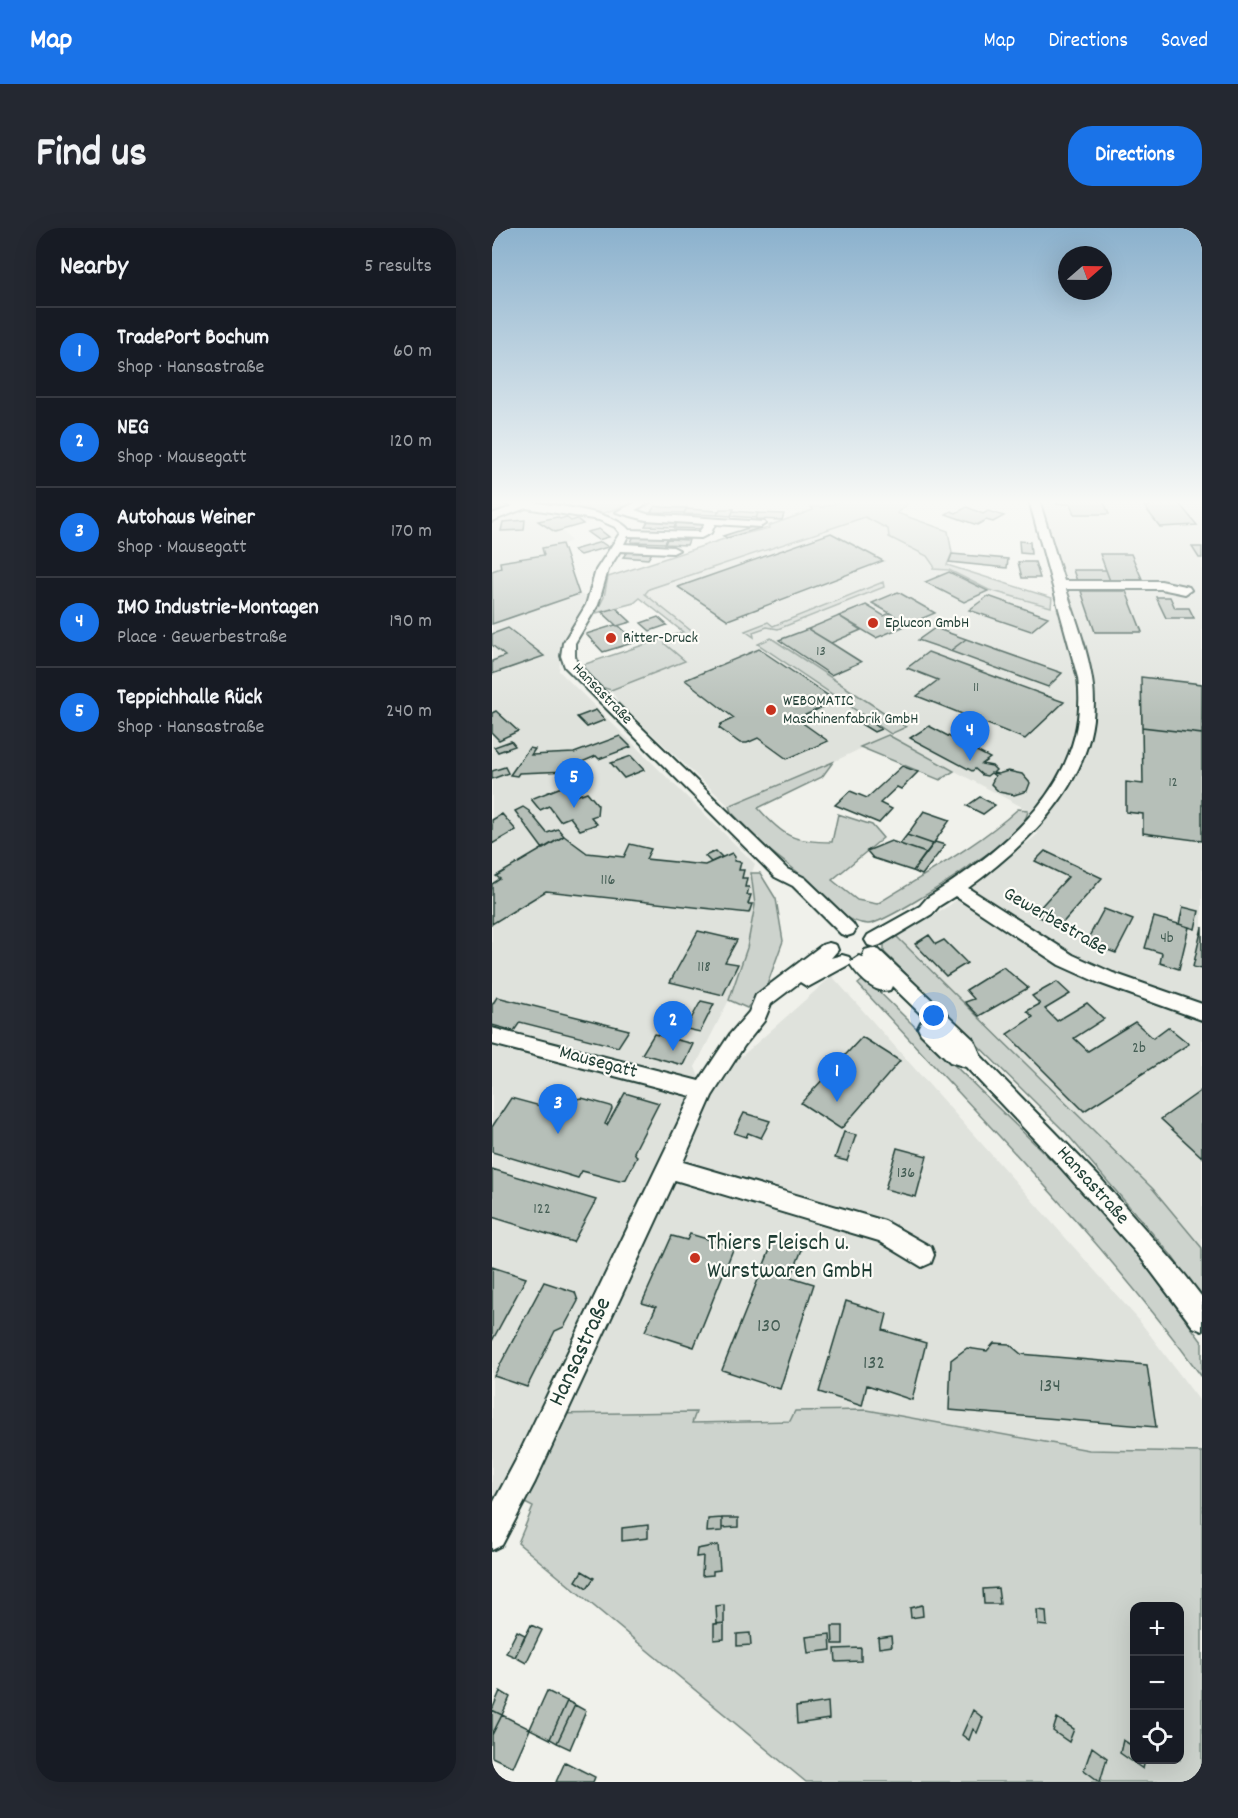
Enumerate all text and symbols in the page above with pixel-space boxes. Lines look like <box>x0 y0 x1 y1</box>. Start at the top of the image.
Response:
text: Map <box>30 22 72 62</box>
text: Map <box>984 27 1015 57</box>
text: Directions <box>1048 27 1128 57</box>
text: Saved <box>1161 27 1208 57</box>
text: Find us <box>36 126 147 186</box>
button: Directions <box>1068 126 1202 186</box>
north arrow <box>1058 246 1112 300</box>
text: Nearby <box>60 249 128 286</box>
text: 5 results <box>364 253 432 281</box>
text: TradePort Bochum <box>117 323 269 354</box>
text: 1 <box>77 338 82 366</box>
text: 60 m <box>393 338 432 366</box>
text: Shop · Hansastraße <box>117 354 264 382</box>
text: NEG <box>117 413 149 444</box>
text: 2 <box>75 428 84 456</box>
text: 120 m <box>390 428 432 456</box>
text: Shop · Mausegatt <box>117 444 247 472</box>
text: Autohaus Weiner <box>117 503 255 534</box>
text: 3 <box>75 518 84 546</box>
text: 170 m <box>391 518 432 546</box>
text: Shop · Mausegatt <box>117 534 247 562</box>
text: IMO Industrie-Montagen <box>117 593 319 624</box>
text: 4 <box>75 608 84 636</box>
text: 190 m <box>389 608 432 636</box>
place label: Eplucon GmbH <box>885 612 969 635</box>
marker: Eplucon GmbH <box>866 616 880 630</box>
text: Place · Gewerbestraße <box>117 624 287 652</box>
place label: Ritter-Druck <box>623 627 698 650</box>
marker: Ritter-Druck <box>604 631 618 645</box>
house number: 13 <box>816 642 826 662</box>
street label: Hansastraße <box>567 658 637 730</box>
house number: 11 <box>973 678 979 698</box>
text: Teppichhalle Rück <box>117 683 262 714</box>
place label: WEBOMATIC Maschinenfabrik GmbH <box>783 690 918 731</box>
text: 5 <box>75 698 84 726</box>
text: 240 m <box>386 698 432 726</box>
marker: WEBOMATIC Maschinenfabrik GmbH <box>764 703 778 717</box>
pin: 4 <box>950 712 990 761</box>
text: Shop · Hansastraße <box>117 714 264 742</box>
pin: 5 <box>554 758 593 808</box>
house number: 12 <box>1168 773 1178 793</box>
house number: 116 <box>601 869 616 892</box>
street label: Gewerbestraße <box>998 881 1113 963</box>
house number: 4b <box>1160 927 1174 950</box>
house number: 118 <box>697 956 711 979</box>
your location <box>919 1001 948 1030</box>
pin: 2 <box>654 1002 693 1051</box>
house number: 2b <box>1132 1037 1146 1060</box>
street label: Mausegatt <box>556 1039 640 1087</box>
pin: 1 <box>818 1052 856 1102</box>
pin: 3 <box>538 1084 578 1134</box>
street label: Hansastraße <box>1049 1140 1135 1232</box>
house number: 136 <box>897 1162 915 1185</box>
house number: 122 <box>533 1198 551 1221</box>
place label: Thiers Fleisch u. Wurstwaren GmbH <box>707 1227 873 1289</box>
marker: Thiers Fleisch u. Wurstwaren GmbH <box>688 1251 702 1265</box>
street label: Hansastraße <box>541 1292 621 1412</box>
house number: 130 <box>757 1313 781 1341</box>
house number: 132 <box>863 1350 885 1378</box>
house number: 134 <box>1039 1373 1061 1401</box>
map controls <box>1130 1602 1184 1764</box>
button: + <box>1130 1602 1184 1656</box>
button: − <box>1130 1656 1184 1710</box>
button: locate <box>1130 1710 1184 1764</box>

